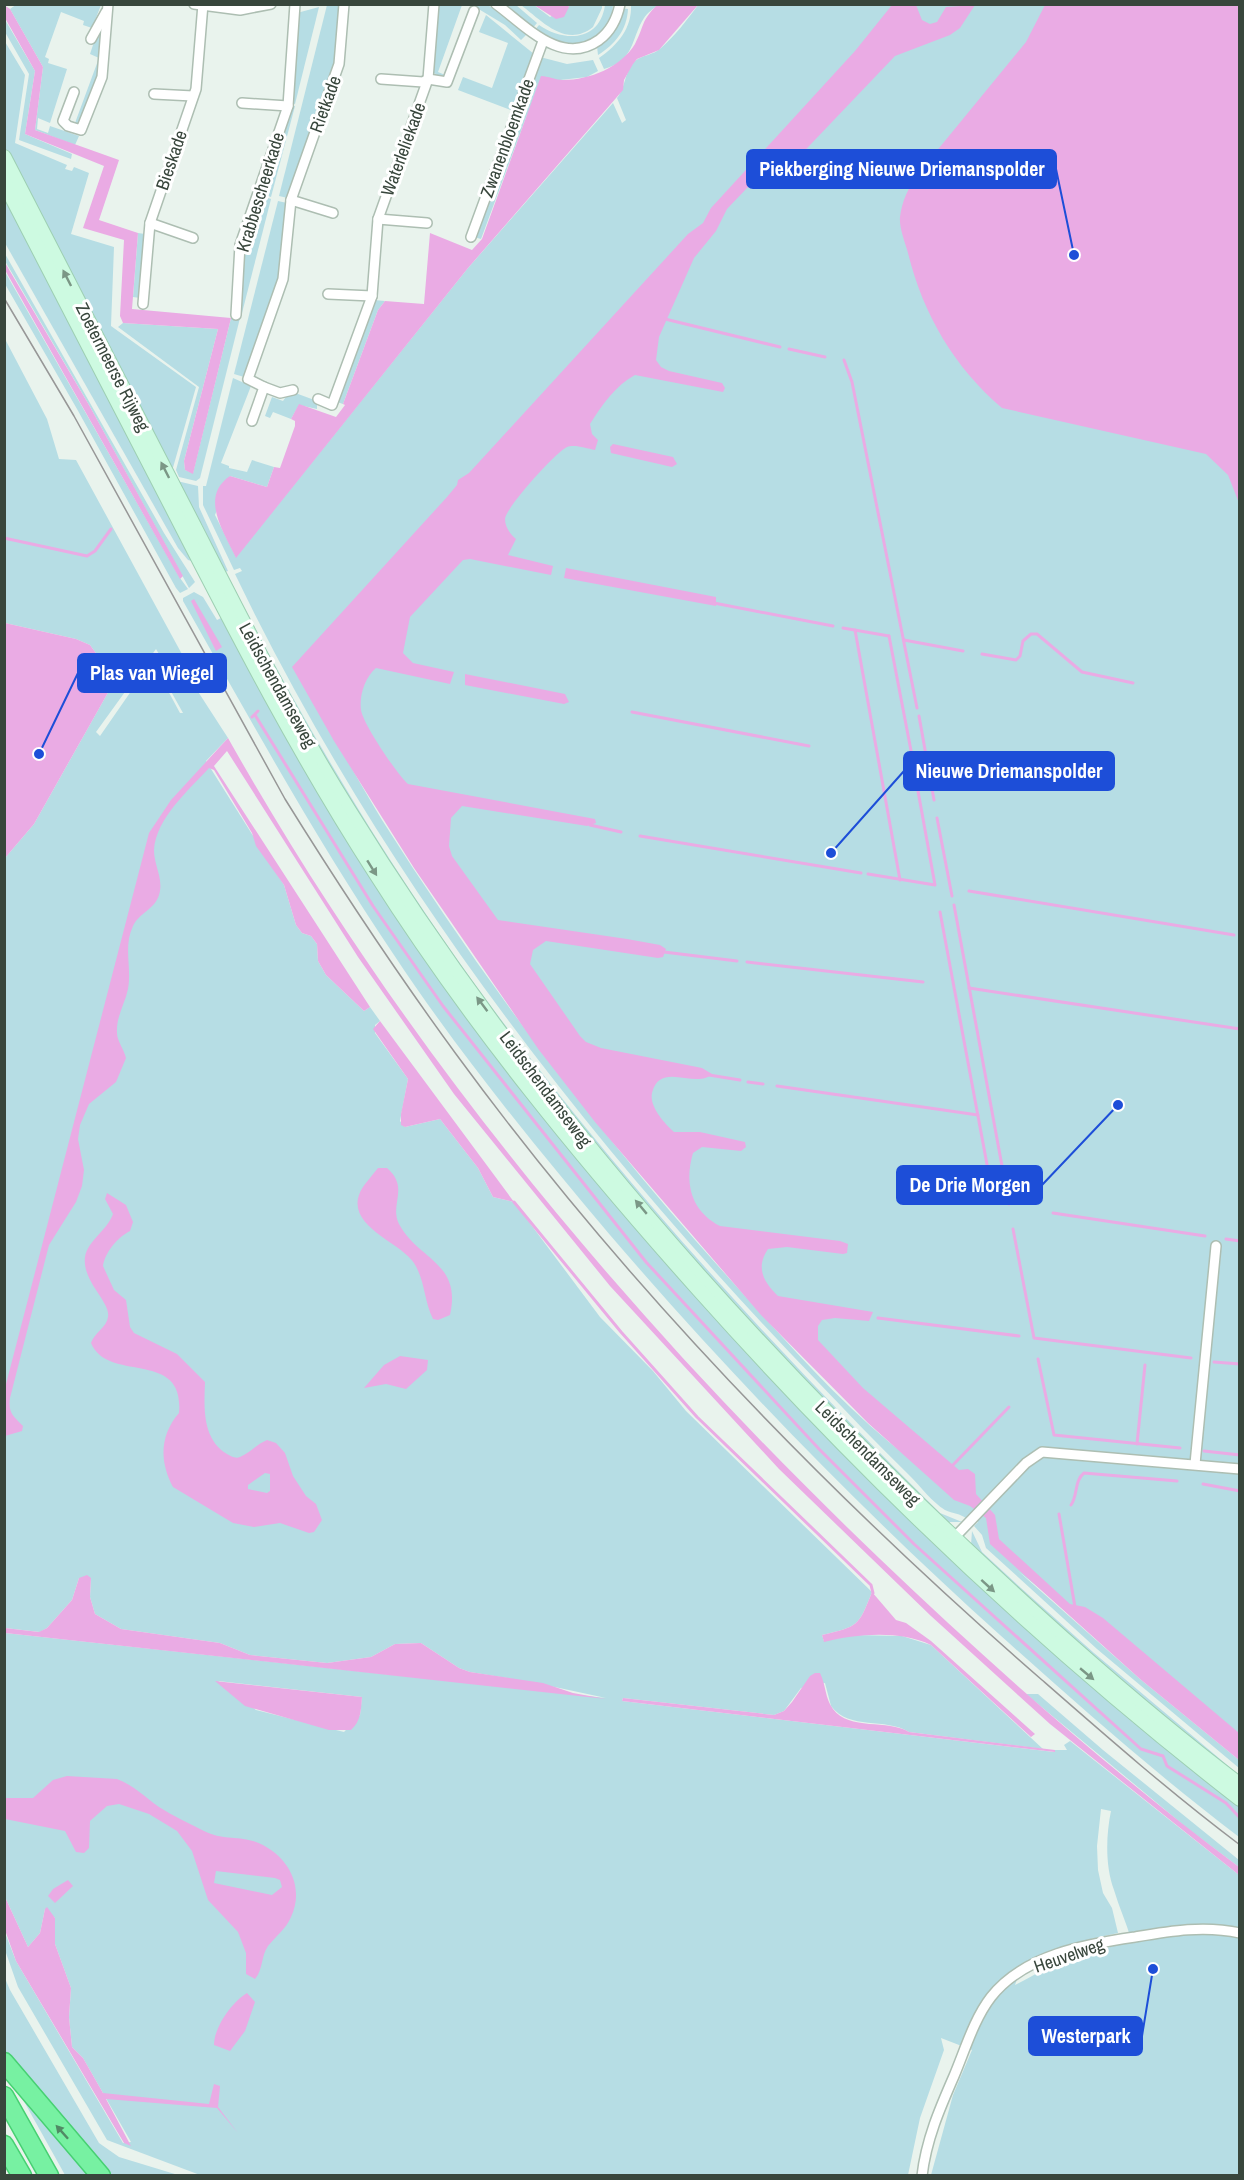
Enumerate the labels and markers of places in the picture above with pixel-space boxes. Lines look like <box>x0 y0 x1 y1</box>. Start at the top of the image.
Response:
callout: Piekberging Nieuwe Driemanspolder <box>747 150 1056 188</box>
callout: Plas van Wiegel <box>78 654 226 692</box>
callout: Nieuwe Driemanspolder <box>904 752 1114 790</box>
callout: De Drie Morgen <box>897 1166 1042 1204</box>
callout: Westerpark <box>1029 2017 1142 2055</box>

